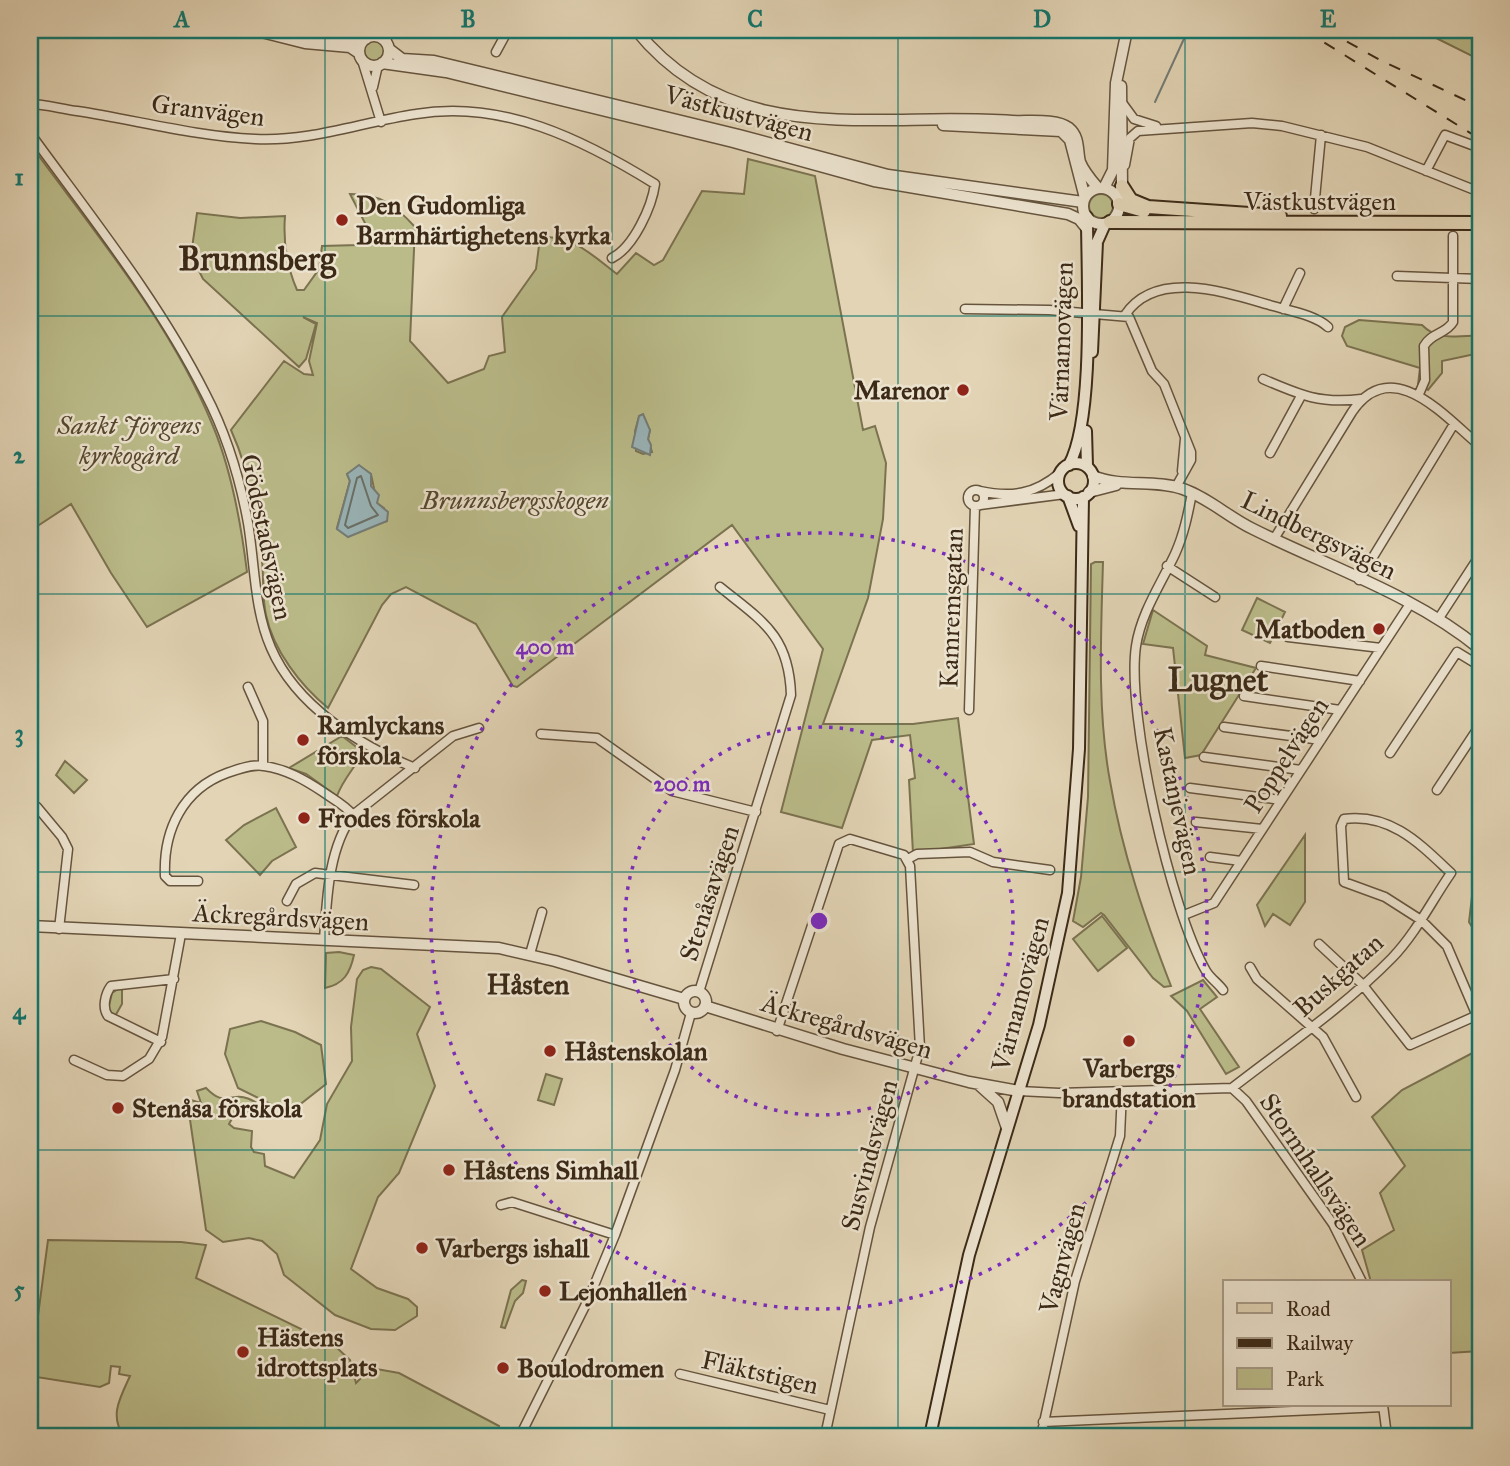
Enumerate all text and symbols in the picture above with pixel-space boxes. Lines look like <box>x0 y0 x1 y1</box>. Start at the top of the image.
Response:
text: A <box>172 5 190 33</box>
text: B <box>460 5 476 33</box>
text: C <box>747 5 763 33</box>
text: D <box>1033 5 1051 33</box>
text: E <box>1320 5 1337 33</box>
street label: Västkustvägen <box>660 78 817 148</box>
street label: Granvägen <box>150 87 266 133</box>
text: 1 <box>14 163 24 191</box>
street label: Västkustvägen <box>1243 185 1396 217</box>
place label: Den Gudomliga Barmhärtighetens kyrka <box>356 189 612 252</box>
marker: Den Gudomliga Barmhärtighetens kyrka <box>334 212 350 228</box>
district label: Brunnsberg <box>178 239 337 279</box>
street label: Värnamovägen <box>1042 261 1080 422</box>
place label: Marenor <box>854 374 950 406</box>
marker: Marenor <box>955 382 971 398</box>
park label: Sankt Jörgens kyrkogård <box>56 409 201 471</box>
text: 2 <box>13 441 25 469</box>
street label: Gödestadsvägen <box>234 451 300 623</box>
park label: Brunnsbergsskogen <box>420 484 609 516</box>
street label: Lindbergsvägen <box>1236 484 1402 586</box>
street label: Kamremsgatan <box>932 527 970 689</box>
place label: Matboden <box>1254 613 1365 645</box>
marker: Matboden <box>1371 621 1387 637</box>
text: 400 m <box>516 634 575 660</box>
district label: Lugnet <box>1168 660 1269 700</box>
street label: Poppelvägen <box>1237 691 1335 819</box>
place label: Ramlyckans förskola <box>316 709 445 771</box>
text: 3 <box>14 719 24 748</box>
street label: Kastanjevägen <box>1147 724 1209 878</box>
marker: Ramlyckans förskola <box>295 732 311 748</box>
text: 200 m <box>654 771 711 797</box>
place label: Frodes förskola <box>318 802 481 834</box>
marker: Frodes förskola <box>296 810 312 826</box>
street label: Stenåsavägen <box>672 821 746 965</box>
street label: Äckregårdsvägen <box>191 896 370 938</box>
centre of rings <box>807 909 831 933</box>
street label: Värnamovägen <box>984 913 1056 1076</box>
street label: Buskgatan <box>1286 926 1390 1024</box>
district label: Håsten <box>487 967 570 1002</box>
street label: Äckregårdsvägen <box>757 986 936 1066</box>
text: 4 <box>13 997 27 1025</box>
marker: Varbergs brandstation <box>1121 1033 1137 1049</box>
place label: Håstenskolan <box>564 1035 708 1067</box>
marker: Håstenskolan <box>542 1043 558 1059</box>
place label: Varbergs brandstation <box>1061 1052 1196 1114</box>
street label: Susvindsvägen <box>833 1076 905 1234</box>
street label: Stormhallsvägen <box>1253 1087 1379 1253</box>
place label: Stenåsa förskola <box>132 1092 303 1124</box>
marker: Stenåsa förskola <box>110 1100 126 1116</box>
place label: Håstens Simhall <box>463 1154 640 1186</box>
marker: Håstens Simhall <box>441 1162 457 1178</box>
street label: Vagnvägen <box>1032 1199 1092 1318</box>
place label: Varbergs ishall <box>435 1232 590 1265</box>
marker: Varbergs ishall <box>414 1240 430 1256</box>
text: 5 <box>14 1275 25 1303</box>
place label: Lejonhallen <box>559 1275 687 1307</box>
legend <box>1223 1280 1450 1406</box>
marker: Lejonhallen <box>537 1283 553 1299</box>
text: Road <box>1286 1296 1331 1322</box>
place label: Hästens idrottsplats <box>257 1321 378 1383</box>
text: Railway <box>1286 1330 1354 1356</box>
street label: Fläktstigen <box>698 1343 822 1401</box>
marker: Hästens idrottsplats <box>235 1344 251 1360</box>
place label: Boulodromen <box>517 1352 664 1384</box>
marker: Boulodromen <box>495 1360 511 1376</box>
text: Park <box>1286 1366 1324 1392</box>

